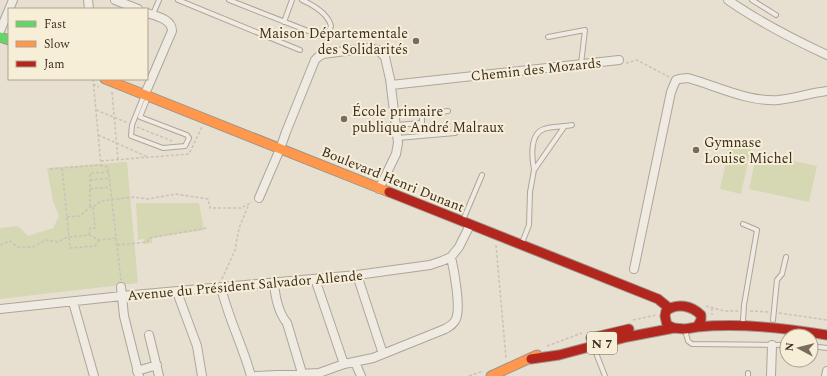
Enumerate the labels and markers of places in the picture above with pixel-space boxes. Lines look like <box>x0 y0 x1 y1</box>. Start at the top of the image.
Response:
place label: Maison Départementale des Solidarités <box>259 23 408 60</box>
marker: Maison Départementale des Solidarités <box>411 36 421 46</box>
place label: École primaire publique André Malraux <box>352 101 504 138</box>
marker: École primaire publique André Malraux <box>339 114 349 124</box>
place label: Gymnase Louise Michel <box>704 132 793 169</box>
marker: Gymnase Louise Michel <box>691 145 701 155</box>

